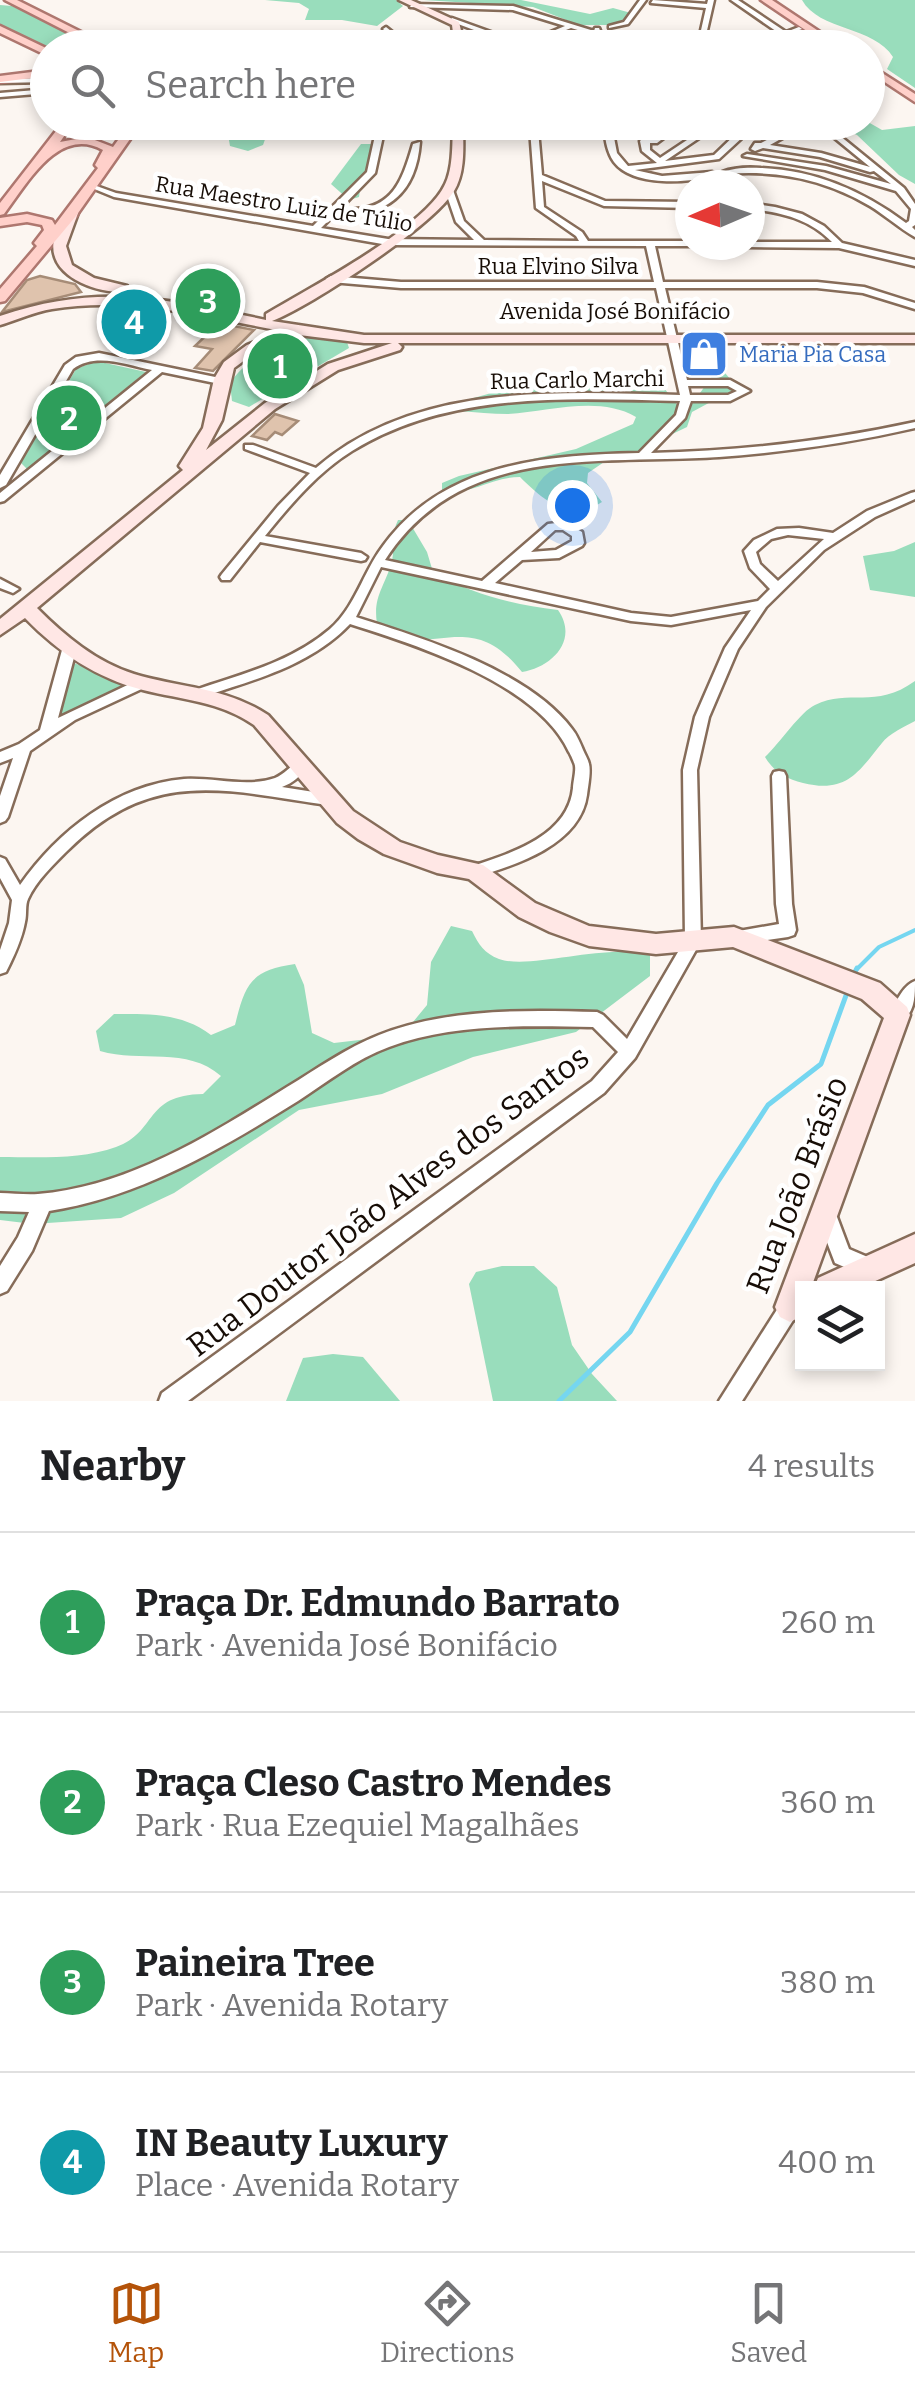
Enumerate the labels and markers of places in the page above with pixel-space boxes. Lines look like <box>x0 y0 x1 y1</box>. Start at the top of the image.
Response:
pin: 3 <box>176 264 240 338</box>
pin: 4 <box>102 284 166 360</box>
pin: 1 <box>248 328 312 404</box>
shop icon: Maria Pia Casa <box>678 328 730 380</box>
place label: Maria Pia Casa <box>739 341 886 368</box>
pin: 2 <box>36 380 102 456</box>

